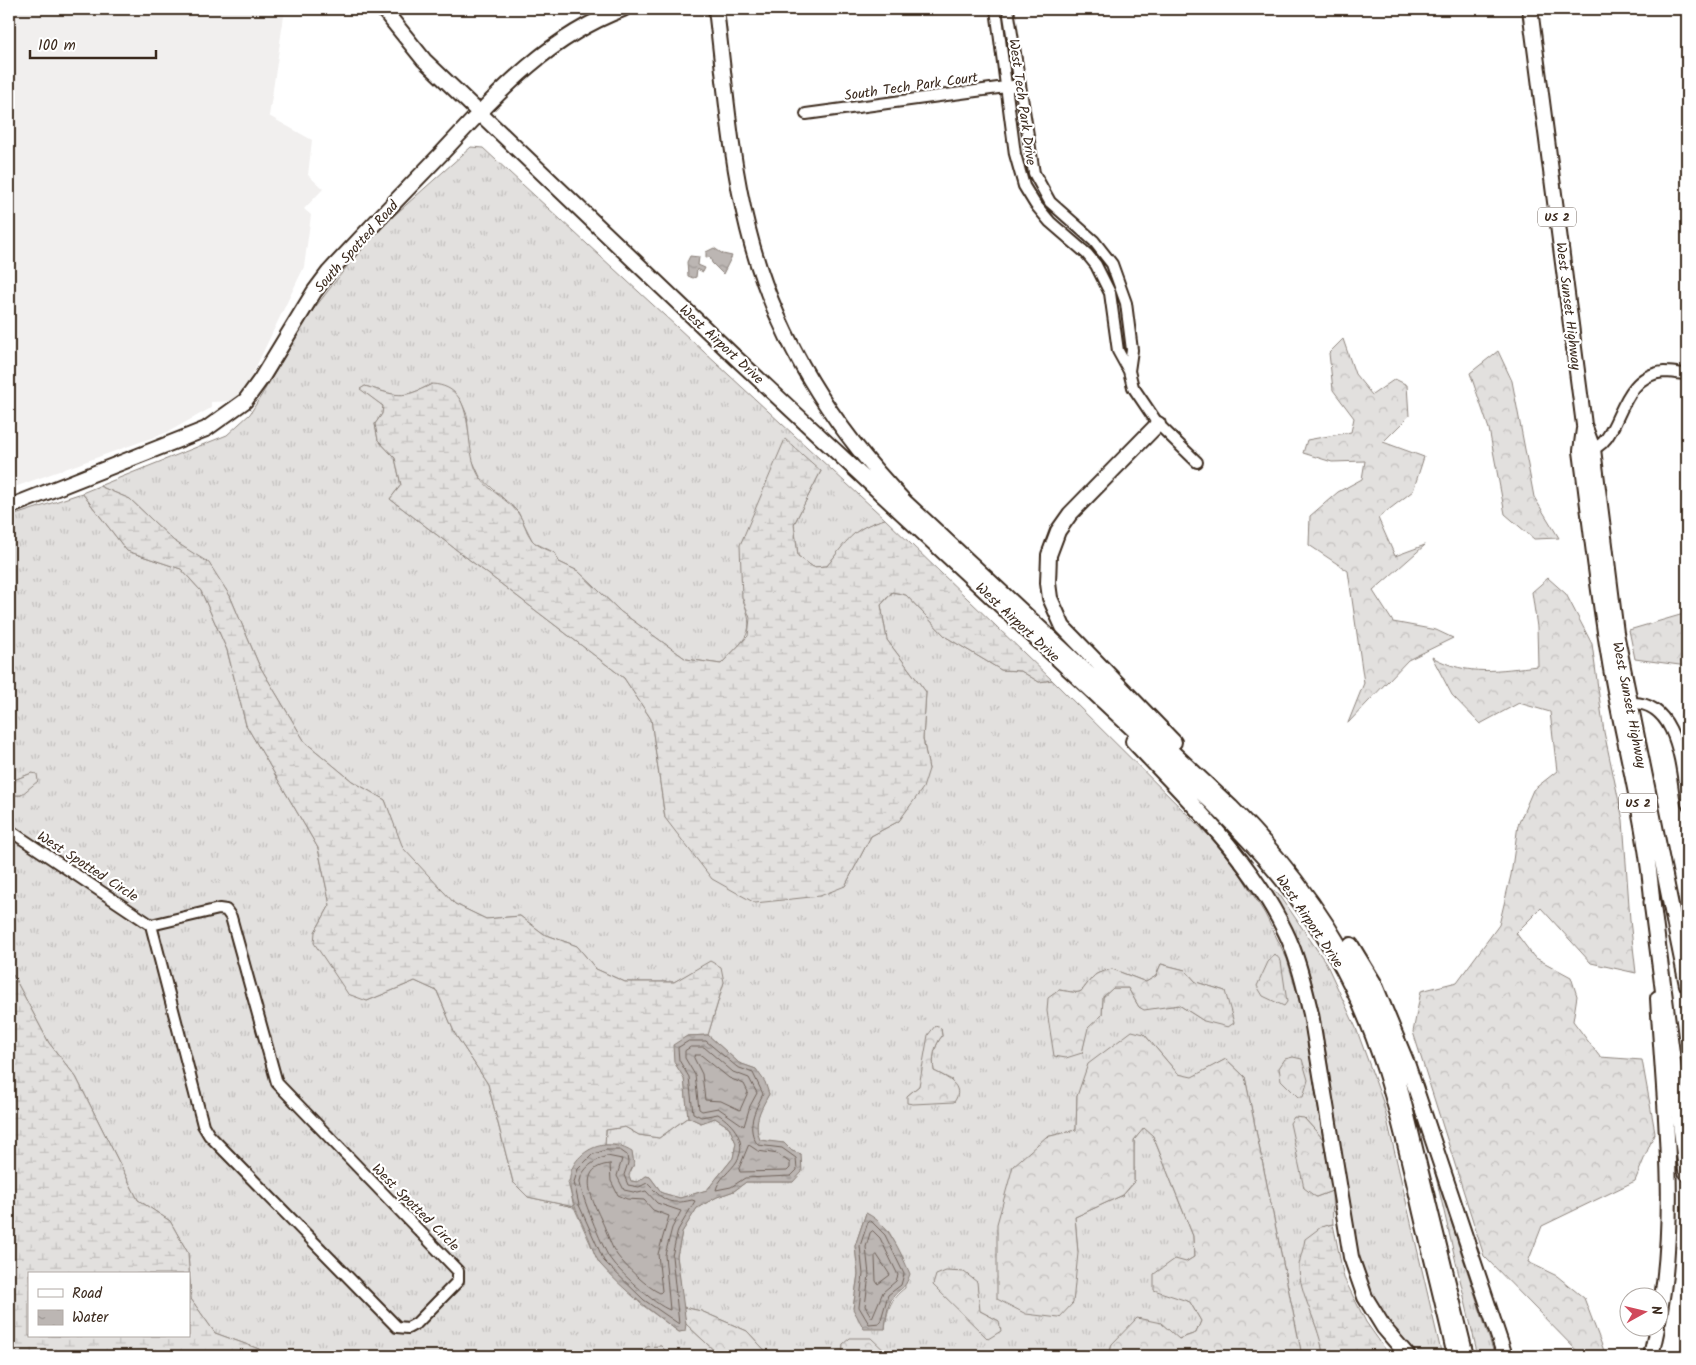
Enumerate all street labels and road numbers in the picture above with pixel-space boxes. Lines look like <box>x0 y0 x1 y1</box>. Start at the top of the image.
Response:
street label: West Tech Park Drive <box>1002 37 1042 168</box>
street label: South Tech Park Court <box>843 67 980 107</box>
street label: South Spotted Road <box>309 195 405 298</box>
road number: US 2 <box>1538 208 1576 226</box>
street label: West Sunset Highway <box>1549 241 1587 372</box>
street label: West Airport Drive <box>674 300 769 390</box>
street label: West Airport Drive <box>970 578 1065 668</box>
street label: West Sunset Highway <box>1606 640 1652 771</box>
road number: US 2 <box>1619 794 1657 812</box>
street label: West Spotted Circle <box>33 826 143 908</box>
street label: West Airport Drive <box>1270 870 1349 973</box>
street label: West Spotted Circle <box>366 1159 465 1257</box>

